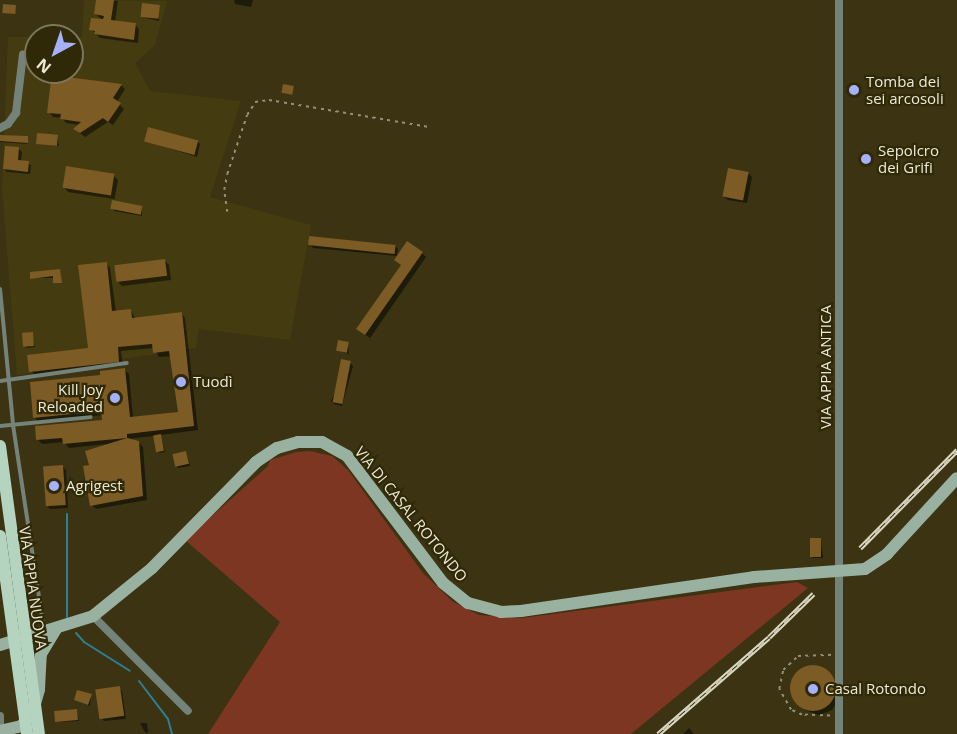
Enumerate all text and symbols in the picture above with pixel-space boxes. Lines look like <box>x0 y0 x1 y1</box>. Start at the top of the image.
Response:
north arrow <box>24 24 84 84</box>
text: N <box>32 54 56 79</box>
place label: Tomba dei sei arcosoli <box>866 72 944 107</box>
marker: Tomba dei sei arcosoli <box>847 83 861 97</box>
place label: Sepolcro dei Grifi <box>878 141 939 176</box>
marker: Sepolcro dei Grifi <box>859 152 873 166</box>
street label: VIA APPIA ANTICA <box>817 305 835 429</box>
place label: Tuodì <box>193 373 232 391</box>
marker: Tuodì <box>174 375 188 389</box>
place label: Kill Joy Reloaded <box>37 380 103 415</box>
marker: Kill Joy Reloaded <box>108 391 122 405</box>
street label: VIA DI CASAL ROTONDO <box>351 443 471 585</box>
place label: Agrigest <box>66 477 123 495</box>
marker: Agrigest <box>47 479 61 493</box>
street label: VIA APPIA NUOVA <box>15 525 51 651</box>
place label: Casal Rotondo <box>825 680 926 698</box>
marker: Casal Rotondo <box>806 682 820 696</box>

